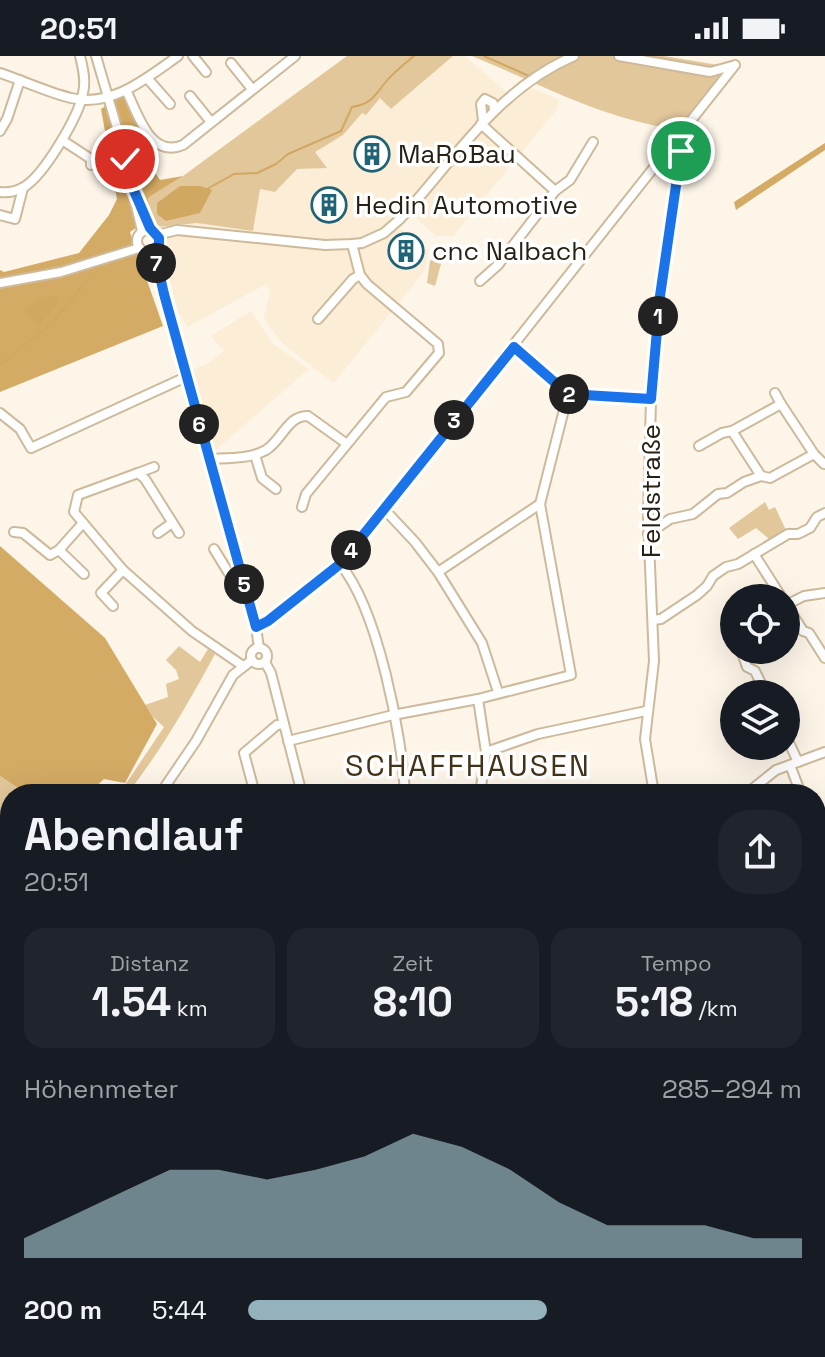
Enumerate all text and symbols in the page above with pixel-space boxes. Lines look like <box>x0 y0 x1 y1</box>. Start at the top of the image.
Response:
text: 20:51 <box>40 9 117 48</box>
pin <box>647 117 715 185</box>
pin <box>91 125 159 193</box>
icon: arrive <box>659 129 703 173</box>
building icon: MaRoBau <box>353 135 391 173</box>
icon: check <box>103 137 147 181</box>
place label: MaRoBau <box>398 137 516 171</box>
building icon: Hedin Automotive <box>310 186 348 224</box>
place label: Hedin Automotive <box>355 188 578 222</box>
building icon: cnc Nalbach <box>387 232 425 270</box>
place label: cnc Nalbach <box>432 234 587 268</box>
pin: 7 <box>136 243 176 283</box>
text: 7 <box>150 249 162 277</box>
pin: 1 <box>638 296 678 336</box>
text: 1 <box>653 302 663 330</box>
pin: 2 <box>549 374 589 414</box>
text: 2 <box>562 380 576 408</box>
pin: 3 <box>434 400 474 440</box>
pin: 6 <box>179 404 219 444</box>
text: 3 <box>447 406 461 434</box>
text: 6 <box>192 410 206 438</box>
street label: Feldstraße <box>634 424 668 558</box>
pin: 4 <box>331 530 371 570</box>
text: 4 <box>344 536 358 564</box>
pin: 5 <box>224 564 264 604</box>
text: 5 <box>237 570 251 598</box>
map controls <box>720 584 800 760</box>
button: locate <box>720 584 800 664</box>
button: layers <box>720 680 800 760</box>
district label: SCHAFFHAUSEN <box>345 746 591 785</box>
text: Abendlauf <box>24 807 243 863</box>
button: share <box>718 810 802 894</box>
text: 20:51 <box>24 865 89 899</box>
text: Distanz <box>110 949 189 977</box>
text: Zeit <box>393 949 433 977</box>
text: Tempo <box>641 949 712 977</box>
text: 1.54 <box>92 977 171 1028</box>
text: 8:10 <box>373 977 453 1028</box>
text: 5:18 <box>615 977 693 1028</box>
text: km <box>171 994 208 1022</box>
text: /km <box>693 994 738 1022</box>
text: Höhenmeter <box>24 1072 178 1106</box>
text: 285–294 m <box>662 1072 802 1106</box>
text: 200 m <box>24 1293 102 1327</box>
text: 5:44 <box>152 1293 207 1327</box>

